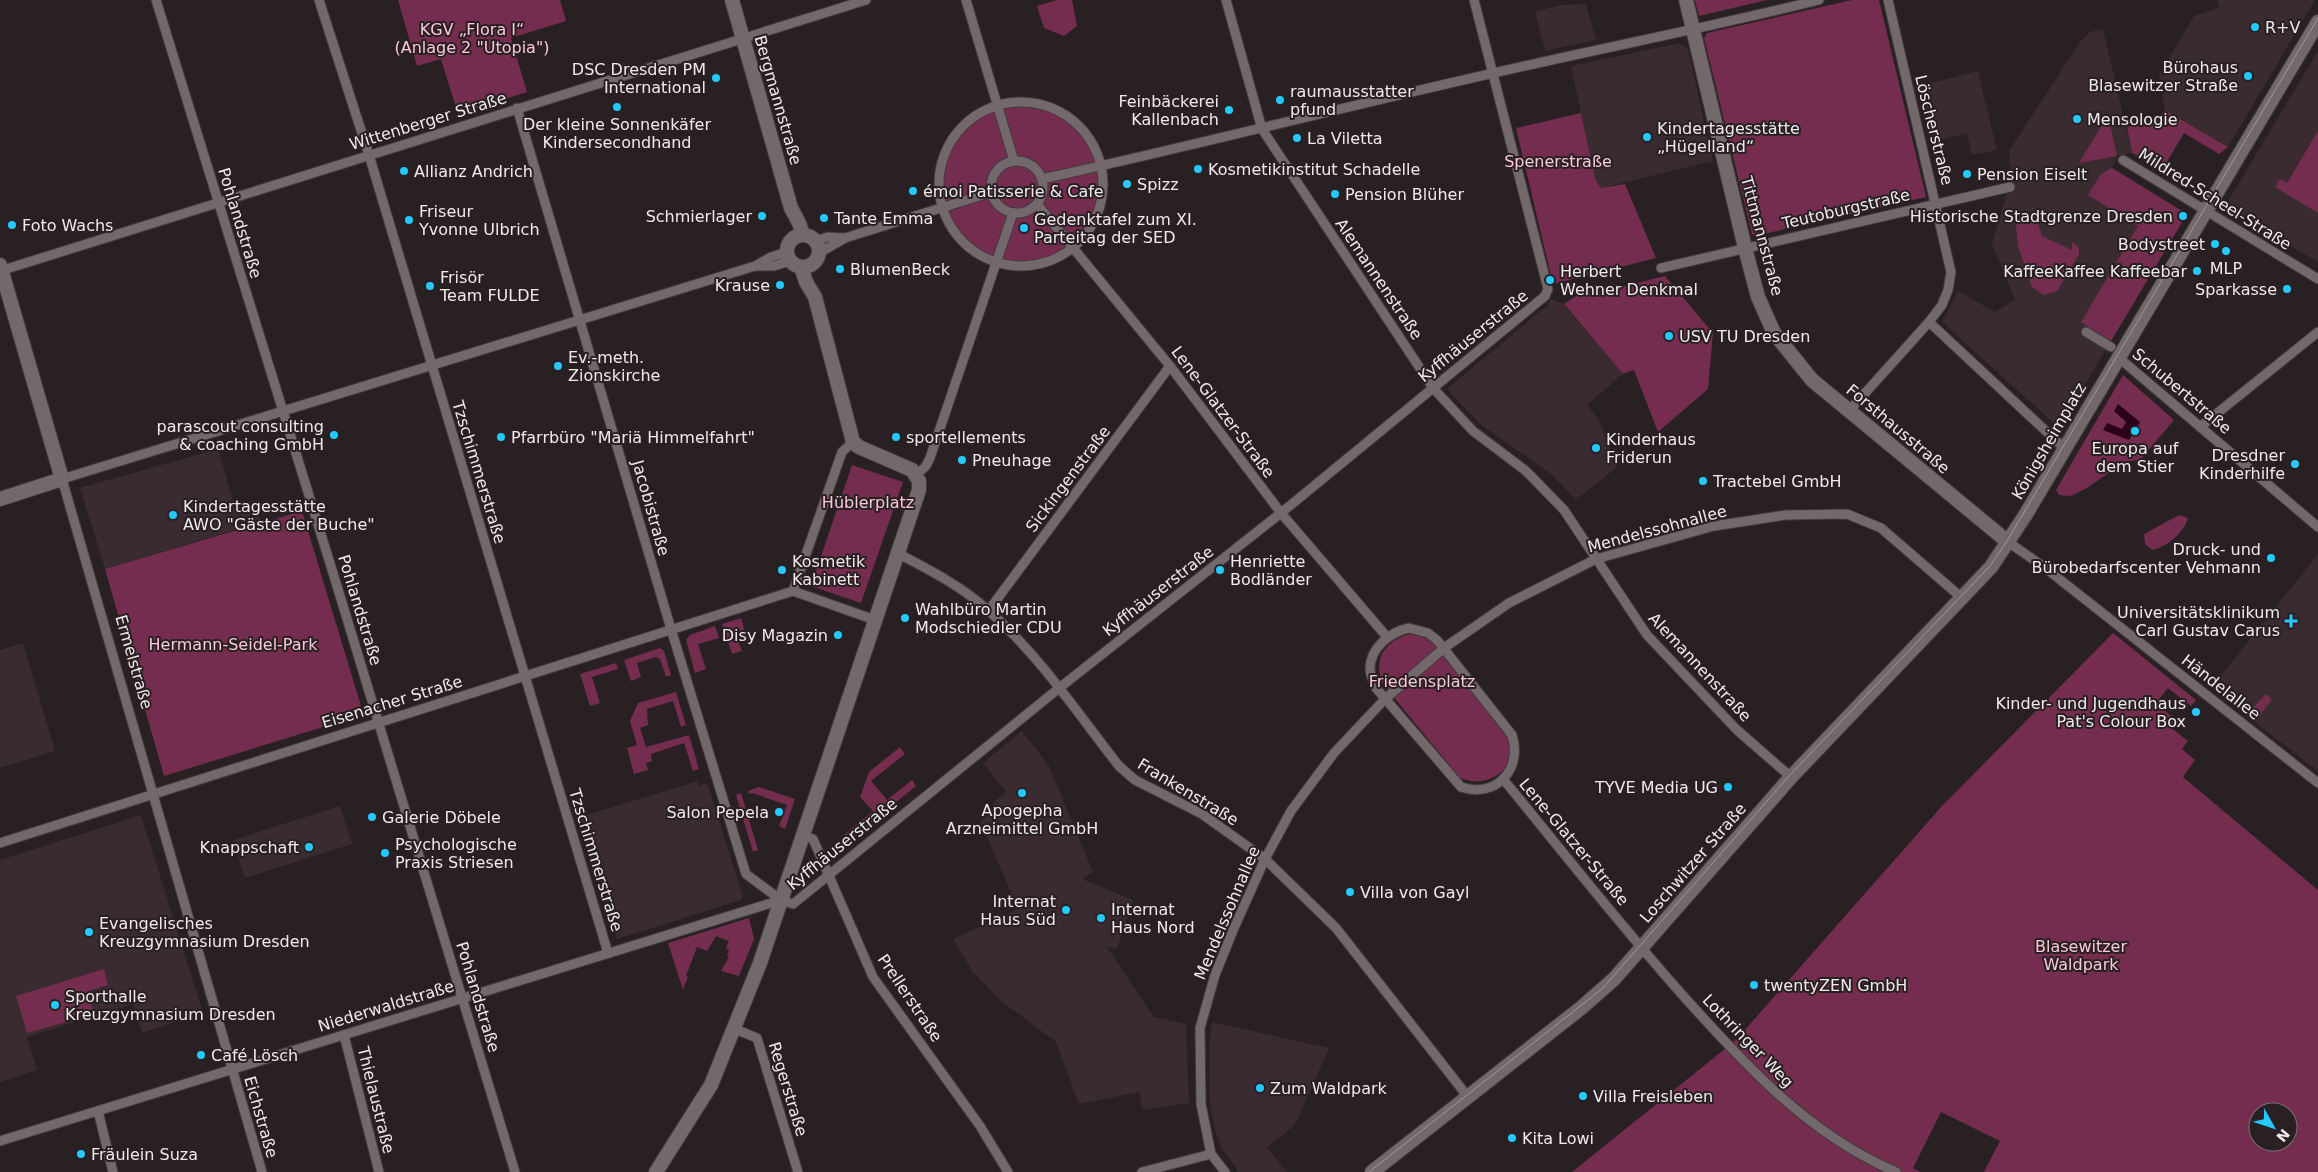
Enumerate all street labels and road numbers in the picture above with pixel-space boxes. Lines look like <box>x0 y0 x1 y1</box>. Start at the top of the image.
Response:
street label: Bergmannstraße <box>750 33 806 167</box>
street label: Löscherstraße <box>1911 73 1957 187</box>
street label: Wittenberger Straße <box>347 88 509 154</box>
street label: Mildred-Scheel-Straße <box>2135 144 2295 254</box>
street label: Pohlandstraße <box>214 165 266 281</box>
street label: Tittmannstraße <box>1737 173 1787 298</box>
street label: Teutoburgstraße <box>1779 185 1912 233</box>
street label: Alemannenstraße <box>1331 215 1427 343</box>
street label: Kyffhäuserstraße <box>1414 286 1532 386</box>
street label: Lene-Glatzer-Straße <box>1167 342 1279 482</box>
street label: Schubertstraße <box>2129 344 2235 438</box>
street label: Königsheimplatz <box>2008 379 2090 503</box>
street label: Forsthausstraße <box>1843 380 1953 478</box>
street label: Tzschimmerstraße <box>448 397 510 546</box>
street label: Sickingenstraße <box>1022 422 1114 536</box>
street label: Jacobistraße <box>628 457 674 558</box>
street label: Mendelssohnallee <box>1585 501 1729 557</box>
street label: Kyffhäuserstraße <box>1099 542 1217 640</box>
street label: Pohlandstraße <box>334 552 386 668</box>
street label: Alemannenstraße <box>1645 609 1755 725</box>
street label: Ermelstraße <box>111 613 157 711</box>
street label: Händelallee <box>2178 650 2264 724</box>
street label: Eisenacher Straße <box>319 672 465 732</box>
street label: Frankenstraße <box>1134 754 1242 830</box>
street label: Lene-Glatzer-Straße <box>1515 775 1633 909</box>
street label: Tzschimmerstraße <box>565 785 627 934</box>
street label: Kyffhäuserstraße <box>783 794 901 894</box>
street label: Loschwitzer Straße <box>1636 799 1750 927</box>
street label: Mendelssohnallee <box>1190 843 1264 983</box>
street label: Pohlandstraße <box>452 939 504 1055</box>
street label: Prellerstraße <box>874 951 946 1045</box>
street label: Niederwaldstraße <box>316 976 456 1036</box>
street label: Lothringer Weg <box>1699 990 1797 1092</box>
street label: Regerstraße <box>765 1039 811 1139</box>
street label: Thielaustraße <box>353 1044 398 1155</box>
street label: Eichstraße <box>240 1074 282 1160</box>

